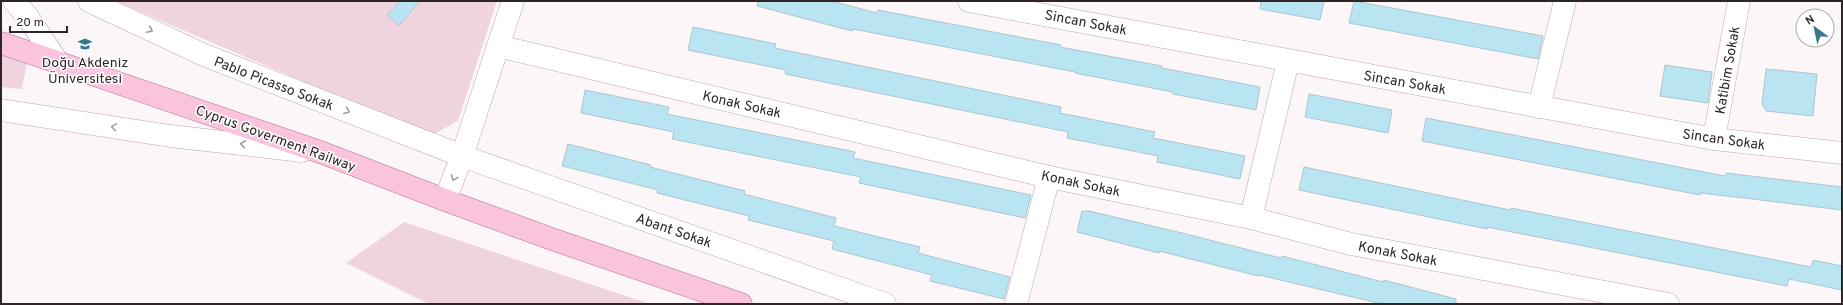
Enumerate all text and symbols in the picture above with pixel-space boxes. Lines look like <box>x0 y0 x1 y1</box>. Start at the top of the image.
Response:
street label: Sincan Sokak <box>1043 7 1128 40</box>
scale bar <box>10 8 67 34</box>
north arrow <box>1795 8 1835 48</box>
text: N <box>1803 12 1817 28</box>
text: 20 m <box>16 15 44 31</box>
one-way arrow <box>145 25 153 33</box>
street label: Katibim Sokak <box>1712 25 1745 116</box>
school or university icon: Doğu Akdeniz Üniversitesi <box>77 36 93 52</box>
street label: Pablo Picasso Sokak <box>211 54 336 115</box>
place label: Doğu Akdeniz Üniversitesi <box>42 55 128 88</box>
street label: Sincan Sokak <box>1362 68 1447 99</box>
street label: Konak Sokak <box>701 88 783 123</box>
street label: Cyprus Goverment Railway <box>193 102 358 176</box>
one-way arrow <box>344 107 351 115</box>
one-way arrow <box>111 123 117 132</box>
street label: Sincan Sokak <box>1681 126 1766 155</box>
one-way arrow <box>240 140 246 149</box>
street label: Konak Sokak <box>1040 168 1122 201</box>
one-way arrow <box>450 175 458 182</box>
street label: Abant Sokak <box>633 210 714 252</box>
street label: Konak Sokak <box>1357 238 1439 270</box>

